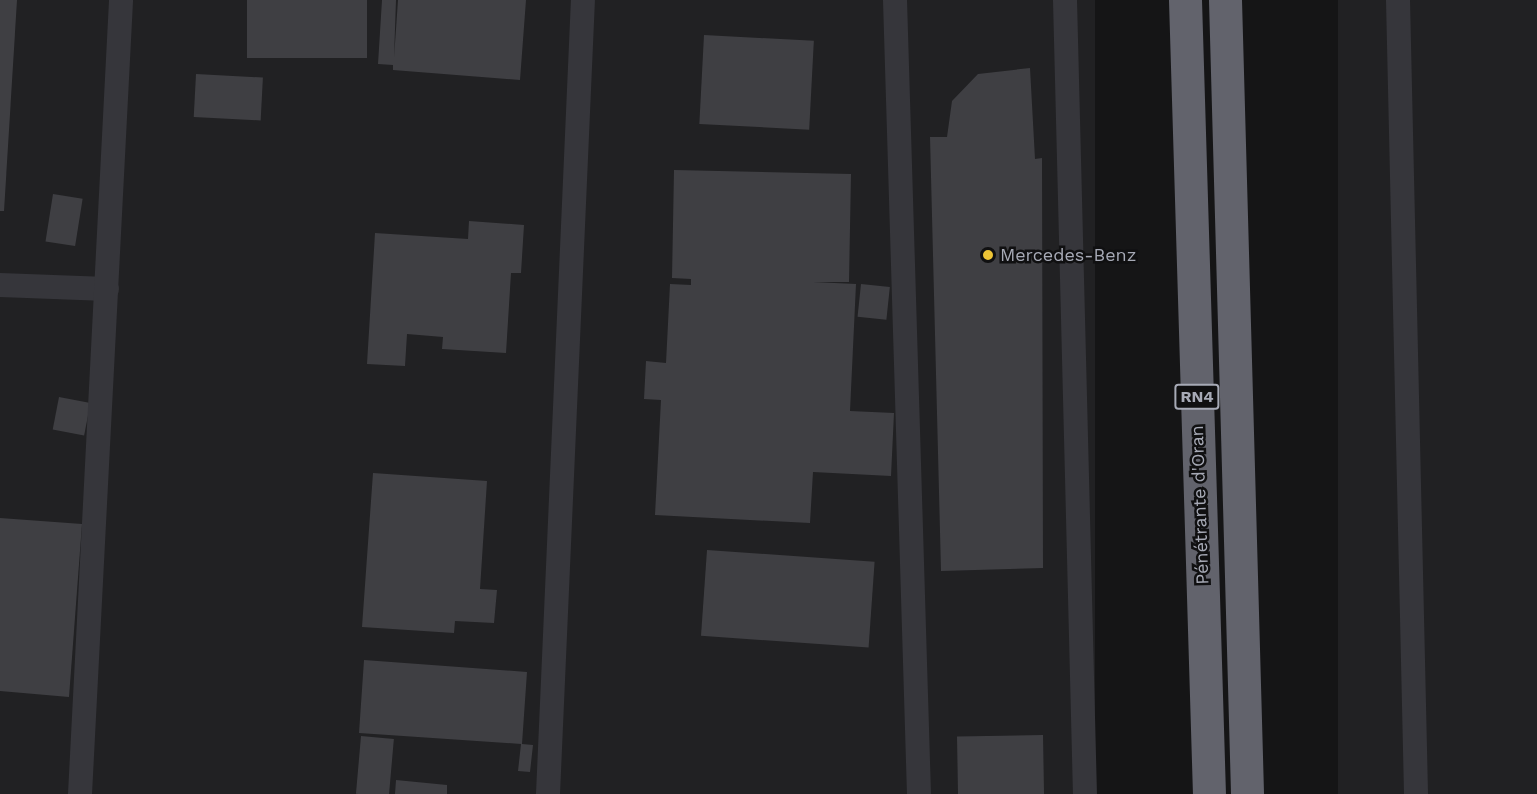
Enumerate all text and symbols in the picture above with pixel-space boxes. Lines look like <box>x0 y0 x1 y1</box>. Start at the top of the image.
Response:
place label: Mercedes-Benz <box>1000 244 1136 266</box>
marker: Mercedes-Benz <box>981 248 995 262</box>
road number: RN4 <box>1173 384 1221 410</box>
street label: Pénétrante d'Oran <box>1186 425 1214 585</box>

